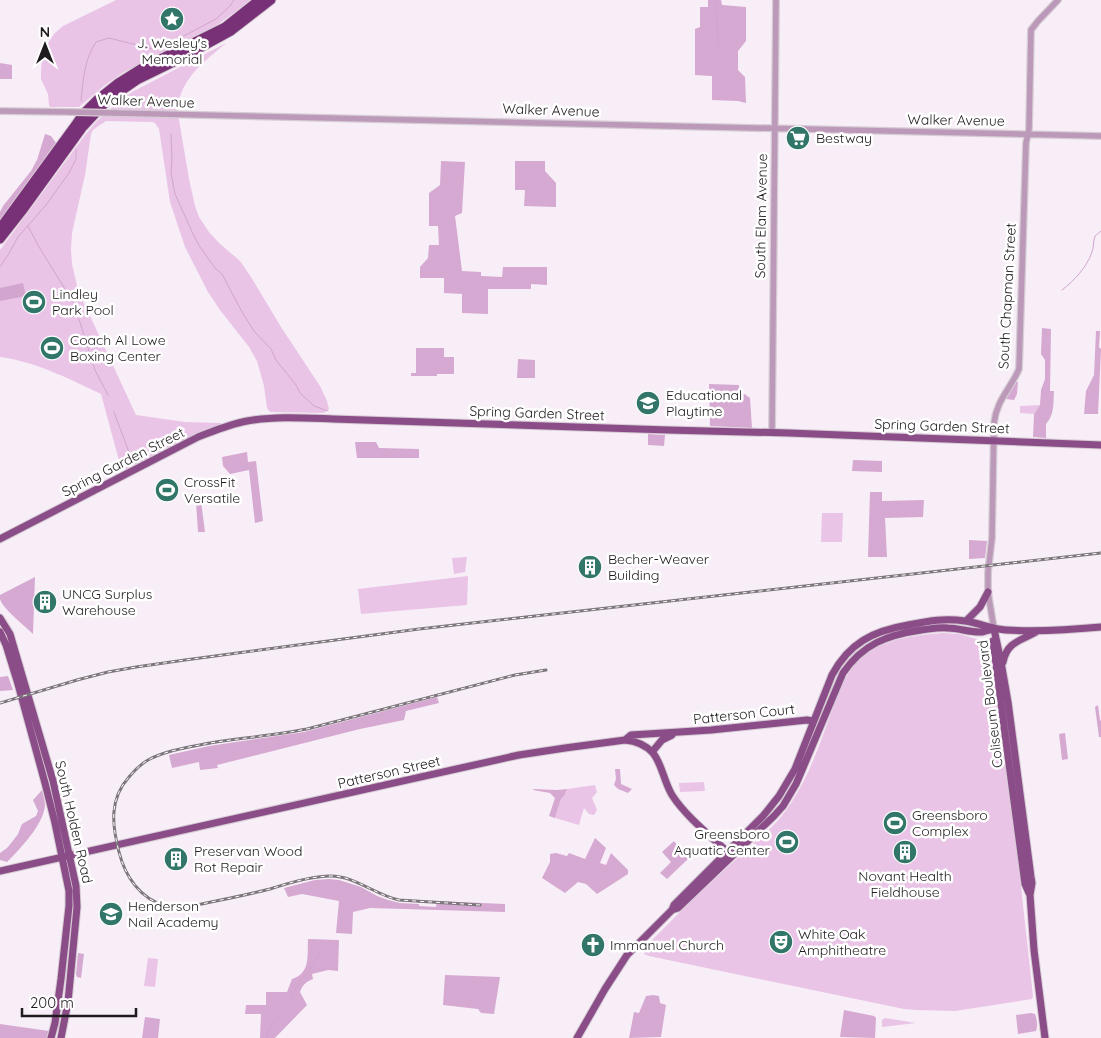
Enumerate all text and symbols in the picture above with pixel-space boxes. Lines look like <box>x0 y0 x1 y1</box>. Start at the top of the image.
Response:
place icon: J. Wesley's Memorial <box>159 6 185 32</box>
north arrow <box>20 20 70 70</box>
text: N <box>40 23 50 41</box>
place label: J. Wesley's Memorial <box>137 34 207 68</box>
street label: Walker Avenue <box>97 90 195 112</box>
street label: Walker Avenue <box>502 99 600 121</box>
street label: Walker Avenue <box>907 110 1005 130</box>
supermarket icon: Bestway <box>785 125 811 151</box>
place label: Bestway <box>816 129 872 147</box>
street label: South Elam Avenue <box>751 153 771 279</box>
street label: South Chapman Street <box>994 222 1020 370</box>
place label: Lindley Park Pool <box>52 285 114 319</box>
sports icon: Lindley Park Pool <box>21 289 47 315</box>
place label: Coach Al Lowe Boxing Center <box>70 331 166 365</box>
sports icon: Coach Al Lowe Boxing Center <box>39 335 65 361</box>
place label: Educational Playtime <box>666 386 742 420</box>
school or university icon: Educational Playtime <box>635 390 661 416</box>
street label: Spring Garden Street <box>469 402 605 424</box>
street label: Spring Garden Street <box>874 415 1010 437</box>
street label: Spring Garden Street <box>59 423 188 501</box>
place label: CrossFit Versatile <box>184 473 240 507</box>
sports icon: CrossFit Versatile <box>154 477 180 503</box>
place label: Becher-Weaver Building <box>608 550 710 584</box>
building icon: Becher-Weaver Building <box>577 554 603 580</box>
place label: UNCG Surplus Warehouse <box>62 585 152 619</box>
building icon: UNCG Surplus Warehouse <box>32 589 58 615</box>
street label: Coliseum Boulevard <box>973 639 1007 769</box>
street label: Patterson Court <box>692 700 796 728</box>
street label: Patterson Street <box>336 751 442 793</box>
street label: South Holden Road <box>51 759 97 885</box>
place label: Greensboro Complex <box>912 806 988 840</box>
sports icon: Greensboro Complex <box>882 810 908 836</box>
place label: Greensboro Aquatic Center <box>674 825 771 859</box>
sports icon: Greensboro Aquatic Center <box>774 829 800 855</box>
building icon: Novant Health Fieldhouse <box>892 839 918 865</box>
place label: Preservan Wood Rot Repair <box>194 842 302 876</box>
building icon: Preservan Wood Rot Repair <box>163 846 189 872</box>
place label: Novant Health Fieldhouse <box>858 867 952 901</box>
place label: Henderson Nail Academy <box>128 897 219 931</box>
school or university icon: Henderson Nail Academy <box>98 901 124 927</box>
place label: White Oak Amphitheatre <box>798 925 886 959</box>
theatre icon: White Oak Amphitheatre <box>768 929 794 955</box>
church icon: Immanuel Church <box>580 932 606 958</box>
place label: Immanuel Church <box>610 936 724 954</box>
scale bar <box>22 986 136 1018</box>
text: 200 m <box>30 993 74 1012</box>

